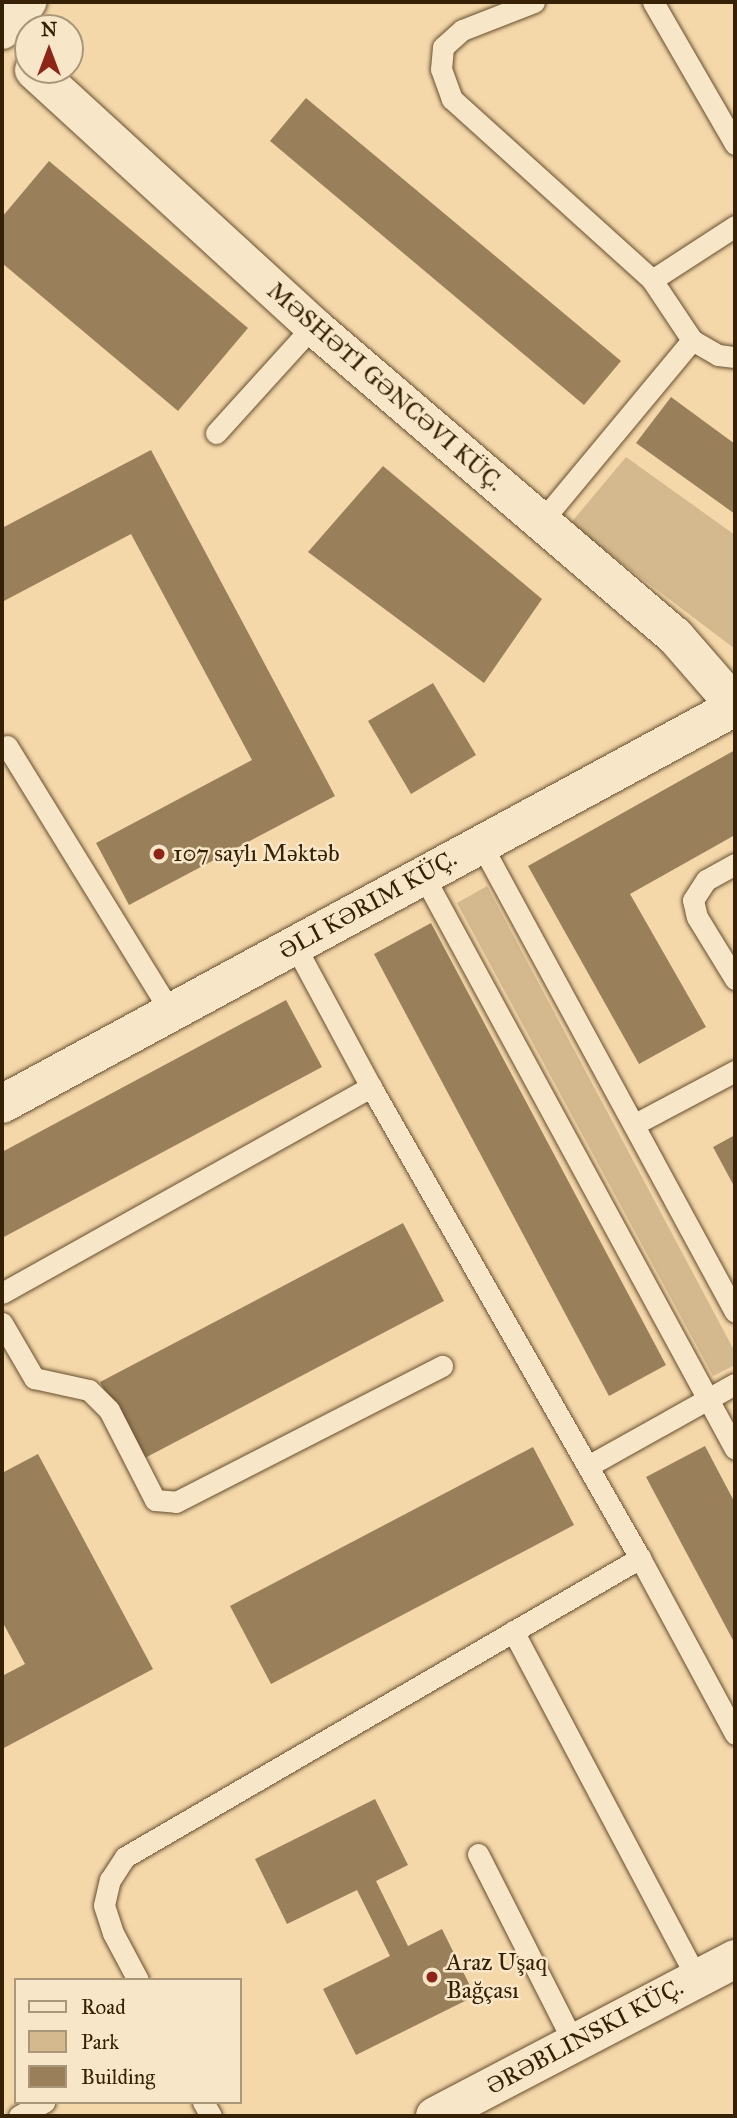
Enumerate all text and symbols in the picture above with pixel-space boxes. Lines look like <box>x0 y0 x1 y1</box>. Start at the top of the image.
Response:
north arrow <box>14 14 84 84</box>
text: N <box>41 18 57 41</box>
street label: MƏSHƏTI GƏNCƏVI KÜÇ. <box>261 277 509 497</box>
place label: 107 saylı Məktəb <box>173 840 340 868</box>
street label: ƏLI KƏRIM KÜÇ. <box>274 844 462 966</box>
marker: 107 saylı Məktəb <box>151 846 167 862</box>
place label: Araz Uşaq Bağçası <box>446 1949 547 2005</box>
marker: Araz Uşaq Bağçası <box>424 1969 440 1985</box>
street label: ƏRƏBLINSKI KÜÇ. <box>482 1973 688 2101</box>
legend <box>14 1978 242 2104</box>
text: Road <box>81 1994 126 2020</box>
text: Park <box>81 2029 119 2055</box>
text: Building <box>81 2064 155 2090</box>

